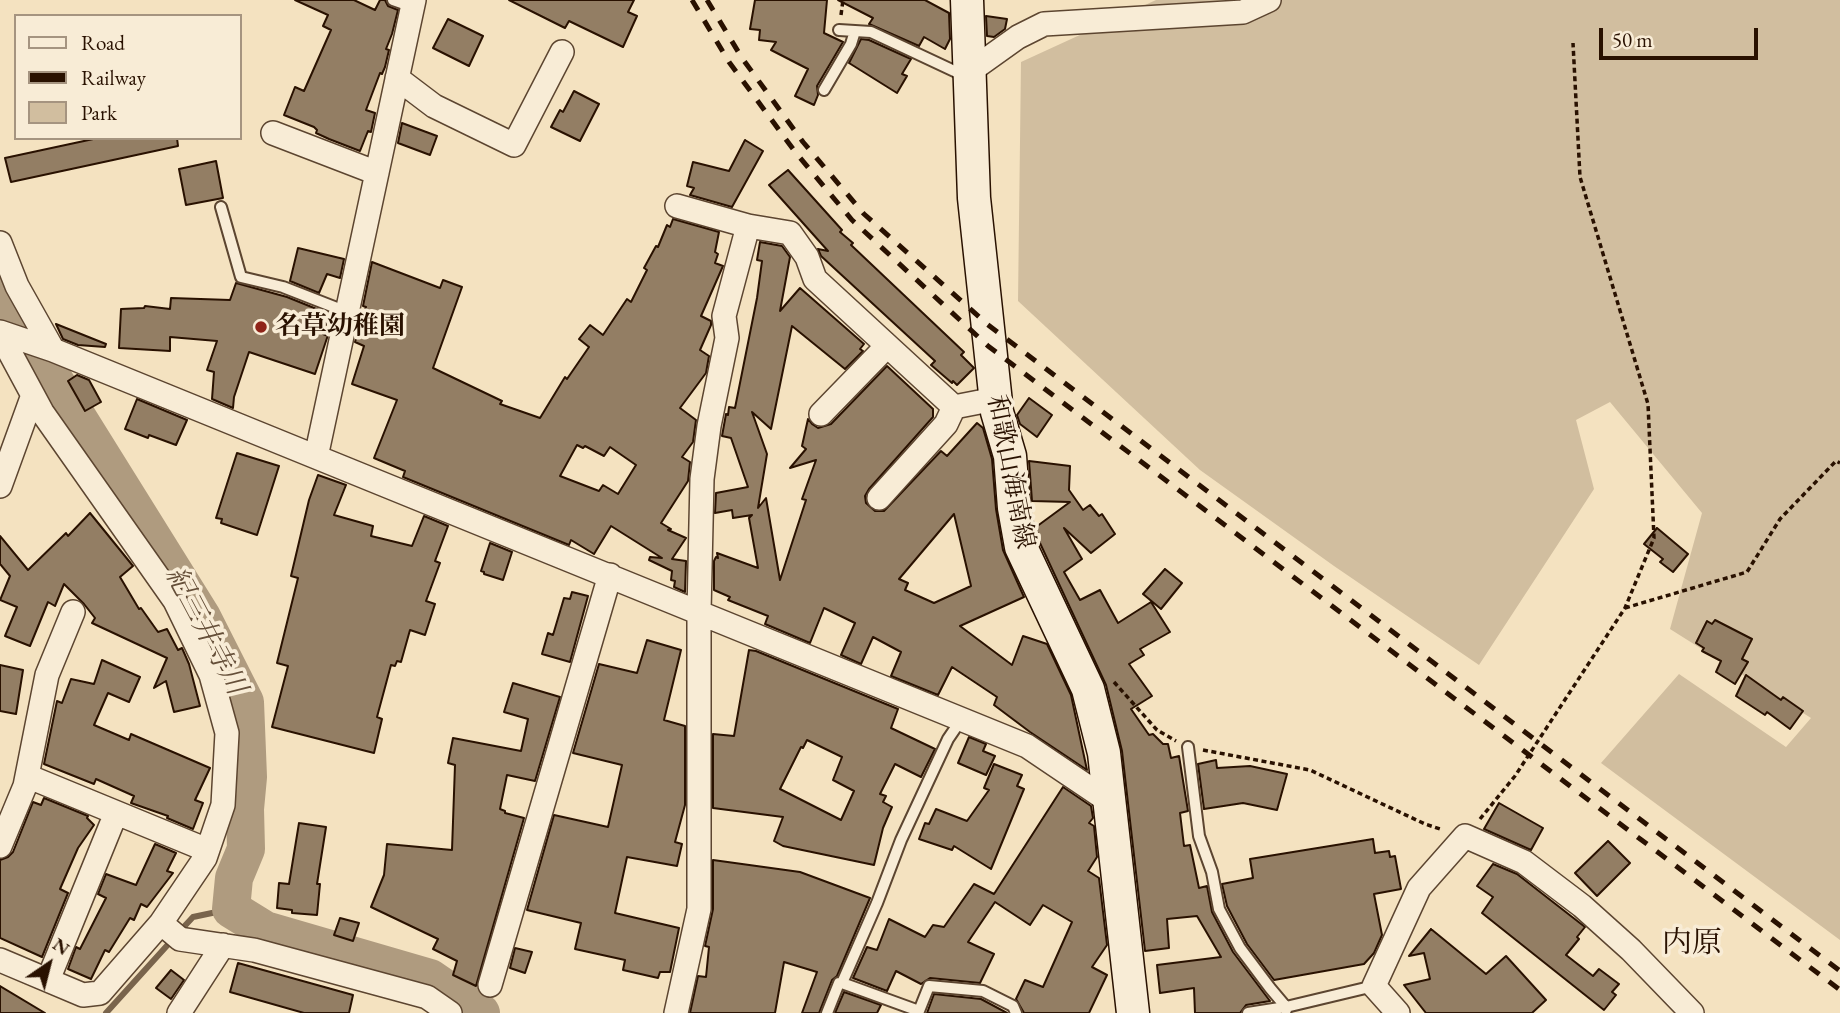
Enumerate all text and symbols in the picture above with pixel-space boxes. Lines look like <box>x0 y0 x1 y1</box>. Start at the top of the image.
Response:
legend <box>14 14 242 140</box>
scale bar <box>1602 14 1761 58</box>
text: 50 m <box>1612 26 1653 53</box>
text: Road <box>81 29 125 56</box>
text: Railway <box>81 64 146 91</box>
text: Park <box>81 99 117 126</box>
place label: 名草幼稚園 <box>275 311 405 343</box>
marker: 名草幼稚園 <box>253 319 269 335</box>
street label: 和歌山海南線 <box>980 392 1040 552</box>
water label: 紀三井寺川 <box>157 561 253 701</box>
district label: 内原 <box>1662 926 1722 962</box>
north arrow <box>14 929 84 999</box>
text: N <box>48 932 75 961</box>

